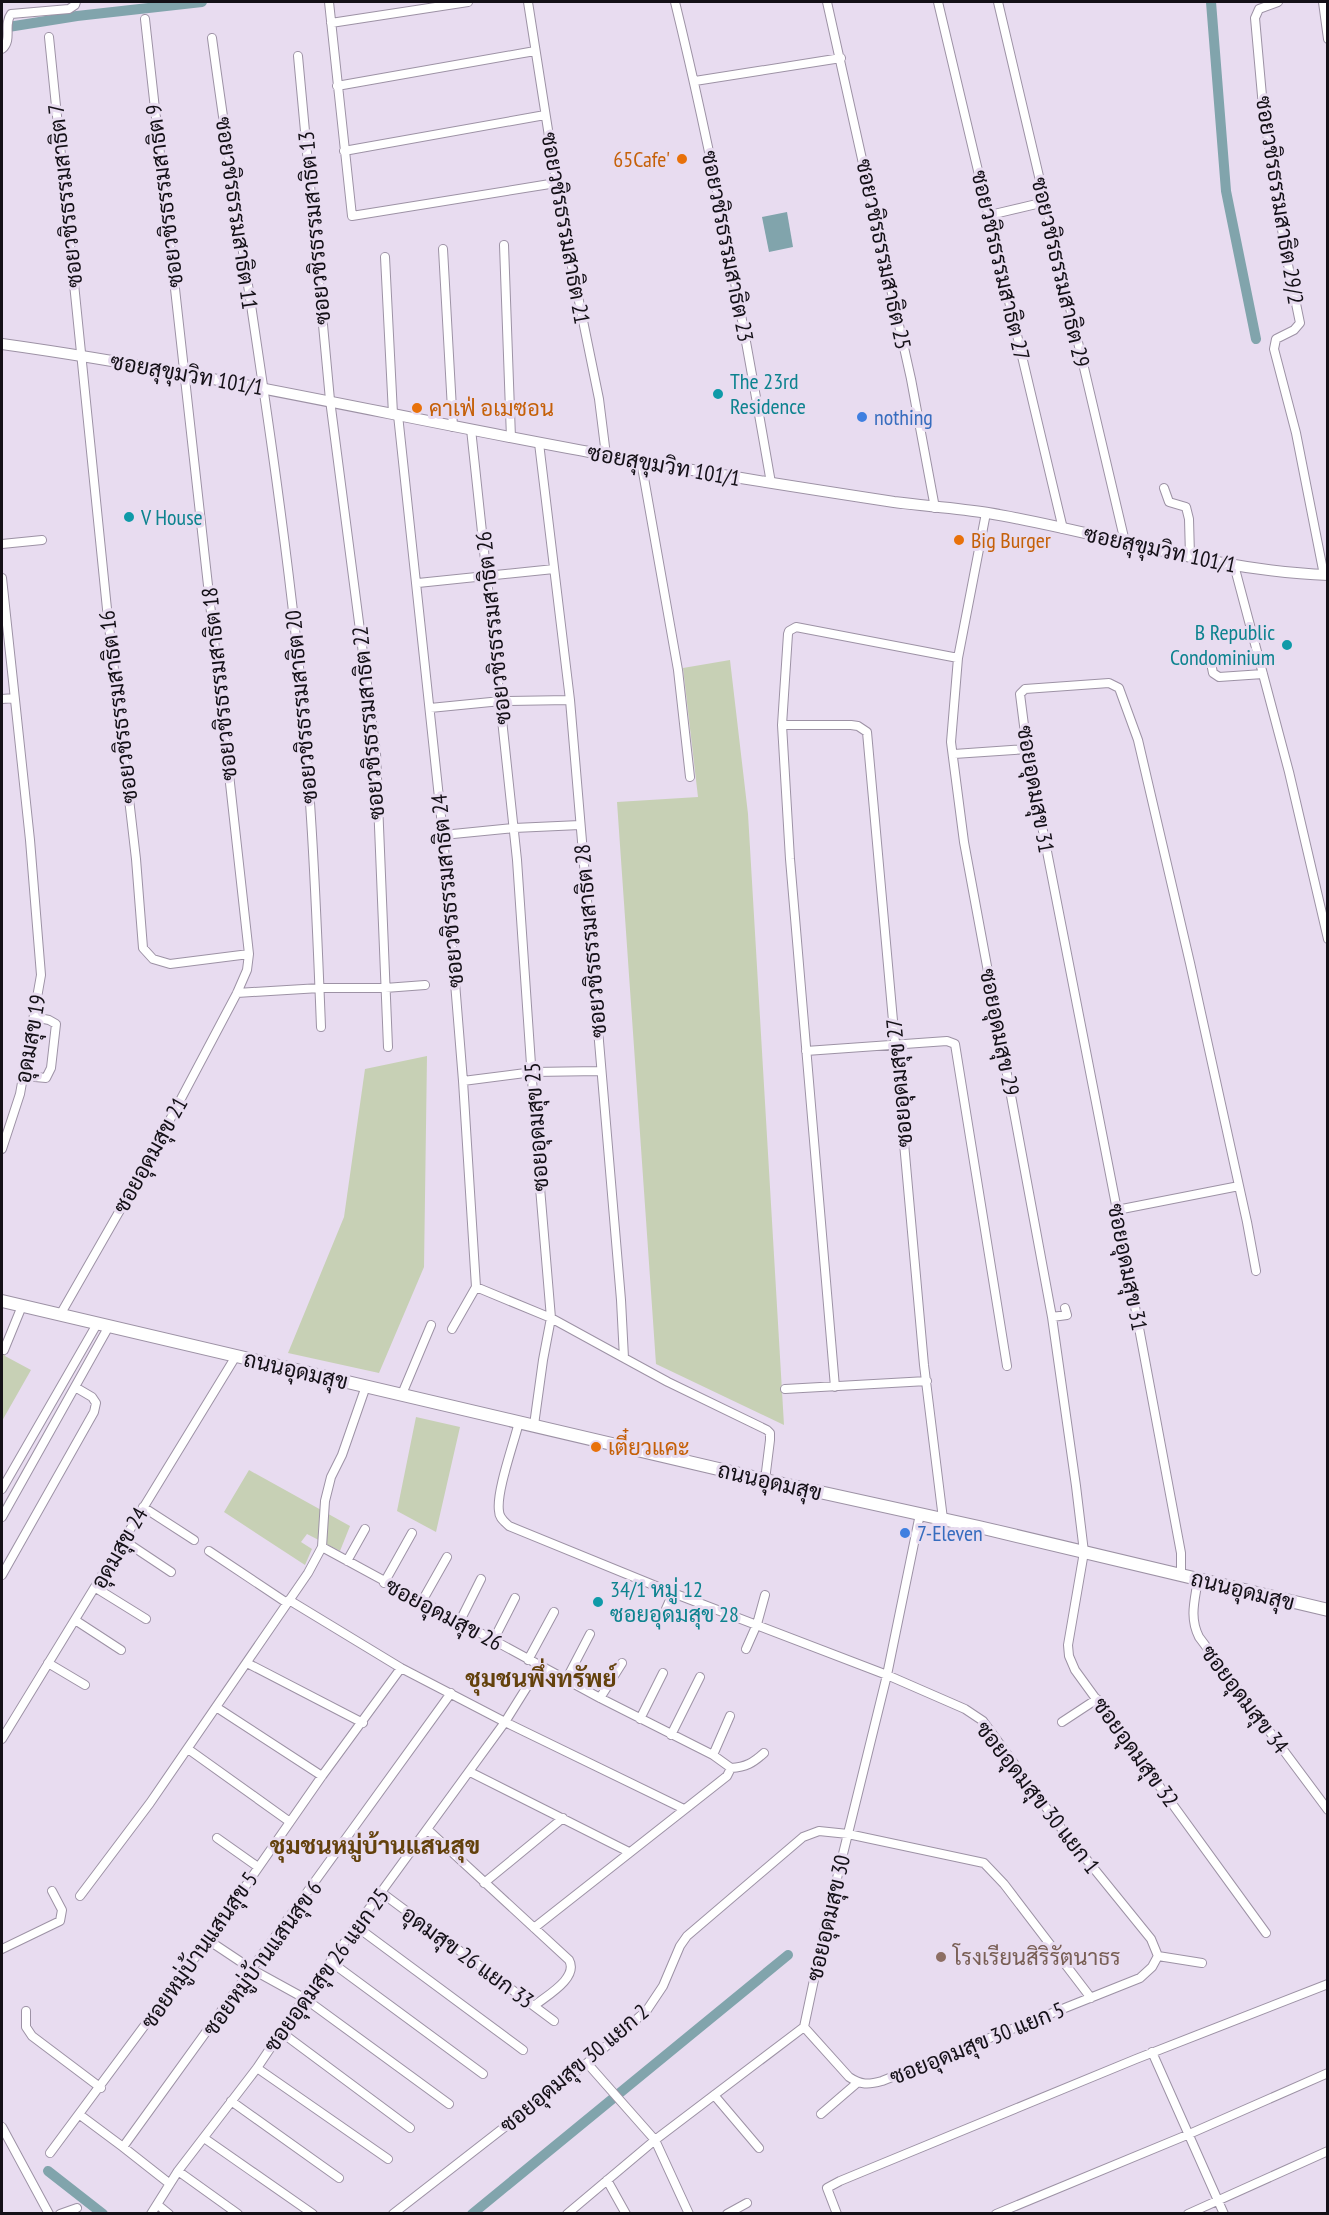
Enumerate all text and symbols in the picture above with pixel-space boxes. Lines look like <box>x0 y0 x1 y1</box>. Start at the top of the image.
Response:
street label: ซอยวชิรธรรมสาธิต 29/2 <box>1250 94 1310 306</box>
street label: ซอยวชิรธรรมสาธิต 7 <box>41 103 89 289</box>
street label: ซอยวชิรธรรมสาธิต 9 <box>139 103 189 289</box>
street label: ซอยวชิรธรรมสาธิต 11 <box>210 115 264 311</box>
street label: ซอยวชิรธรรมสาธิต 13 <box>292 130 336 326</box>
street label: ซอยวชิรธรรมสาธิต 21 <box>535 130 597 326</box>
place label: 65Cafe' <box>613 145 670 173</box>
street label: ซอยวชิรธรรมสาธิต 23 <box>696 148 760 344</box>
marker: 65Cafe' <box>675 152 689 166</box>
street label: ซอยวชิรธรรมสาธิต 25 <box>850 156 918 352</box>
street label: ซอยวชิรธรรมสาธิต 27 <box>966 167 1036 363</box>
street label: ซอยวชิรธรรมสาธิต 29 <box>1026 174 1096 370</box>
street label: ซอยสุขุมวิท 101/1 <box>108 347 266 403</box>
place label: The 23rd Residence <box>730 367 806 420</box>
marker: The 23rd Residence <box>711 387 725 401</box>
place label: คาเฟ่ อเมซอน <box>429 394 554 422</box>
marker: คาเฟ่ อเมซอน <box>410 401 424 415</box>
place label: nothing <box>874 403 933 431</box>
marker: nothing <box>855 410 869 424</box>
street label: ซอยสุขุมวิท 101/1 <box>585 438 743 494</box>
place label: V House <box>140 503 203 531</box>
marker: V House <box>122 510 136 524</box>
street label: ซอยสุขุมวิท 101/1 <box>1081 519 1239 581</box>
place label: Big Burger <box>971 526 1051 554</box>
street label: ซอยวชิรธรรมสาธิต 26 <box>469 530 517 726</box>
marker: Big Burger <box>952 533 966 547</box>
street label: ซอยวชิรธรรมสาธิต 18 <box>195 586 243 782</box>
street label: ซอยวชิรธรรมสาธิต 16 <box>92 609 144 805</box>
street label: ซอยวชิรธรรมสาธิต 20 <box>279 609 323 805</box>
place label: B Republic Condominium <box>1170 618 1275 671</box>
street label: ซอยวชิรธรรมสาธิต 22 <box>346 625 390 821</box>
marker: B Republic Condominium <box>1280 638 1294 652</box>
street label: ซอยอุดมสุข 31 <box>1009 723 1061 855</box>
street label: ซอยวชิรธรรมสาธิต 24 <box>425 793 469 989</box>
street label: ซอยวชิรธรรมสาธิต 28 <box>568 843 612 1039</box>
street label: ซอยอุดมสุข 29 <box>972 966 1026 1098</box>
street label: อุดมสุข 19 <box>8 992 54 1086</box>
street label: ซอยอุดมสุข 27 <box>879 1017 921 1148</box>
street label: ซอยอุดมสุข 25 <box>518 1062 556 1192</box>
street label: ซอยอุดมสุข 21 <box>107 1092 195 1219</box>
street label: ซอยอุดมสุข 31 <box>1100 1201 1154 1333</box>
street label: ถนนอุดมสุข <box>241 1344 351 1398</box>
place label: เตี๋ยวแคะ <box>608 1428 690 1461</box>
marker: เตี๋ยวแคะ <box>589 1440 603 1454</box>
street label: ถนนอุดมสุข <box>715 1455 825 1509</box>
street label: อุดมสุข 24 <box>84 1502 155 1595</box>
place label: 7-Eleven <box>917 1519 983 1547</box>
marker: 7-Eleven <box>898 1526 912 1540</box>
street label: ถนนอุดมสุข <box>1188 1564 1298 1618</box>
street label: ซอยอุดมสุข 26 <box>380 1571 507 1658</box>
place label: 34/1 หมู่ 12 ซอยอุดมสุข 28 <box>610 1575 739 1630</box>
marker: 34/1 หมู่ 12 ซอยอุดมสุข 28 <box>591 1595 605 1609</box>
street label: ซอยอุดมสุข 34 <box>1193 1639 1295 1760</box>
district label: ชุมชนพึ่งทรัพย์ <box>465 1658 618 1696</box>
street label: ซอยอุดมสุข 32 <box>1085 1692 1185 1814</box>
street label: ซอยอุดมสุข 30 แยก 1 <box>968 1715 1106 1880</box>
district label: ชุมชนหมู่บ้านแสนสุข <box>270 1830 480 1863</box>
street label: ซอยอุดมสุข 30 <box>800 1852 858 1984</box>
street label: ซอยหมู่บ้านแสนสุข 5 <box>134 1866 265 2035</box>
street label: ซอยหมู่บ้านแสนสุข 6 <box>196 1875 329 2042</box>
street label: ซอยอุดมสุข 26 แยก 25 <box>257 1883 397 2059</box>
street label: อุดมสุข 26 แยก 33 <box>395 1900 540 2016</box>
place label: โรงเรียนสิริรัตนาธร <box>952 1943 1121 1971</box>
marker: โรงเรียนสิริรัตนาธร <box>934 1950 948 1964</box>
street label: ซอยอุดมสุข 30 แยก 5 <box>886 1995 1069 2093</box>
street label: ซอยอุดมสุข 30 แยก 2 <box>494 1997 656 2140</box>

